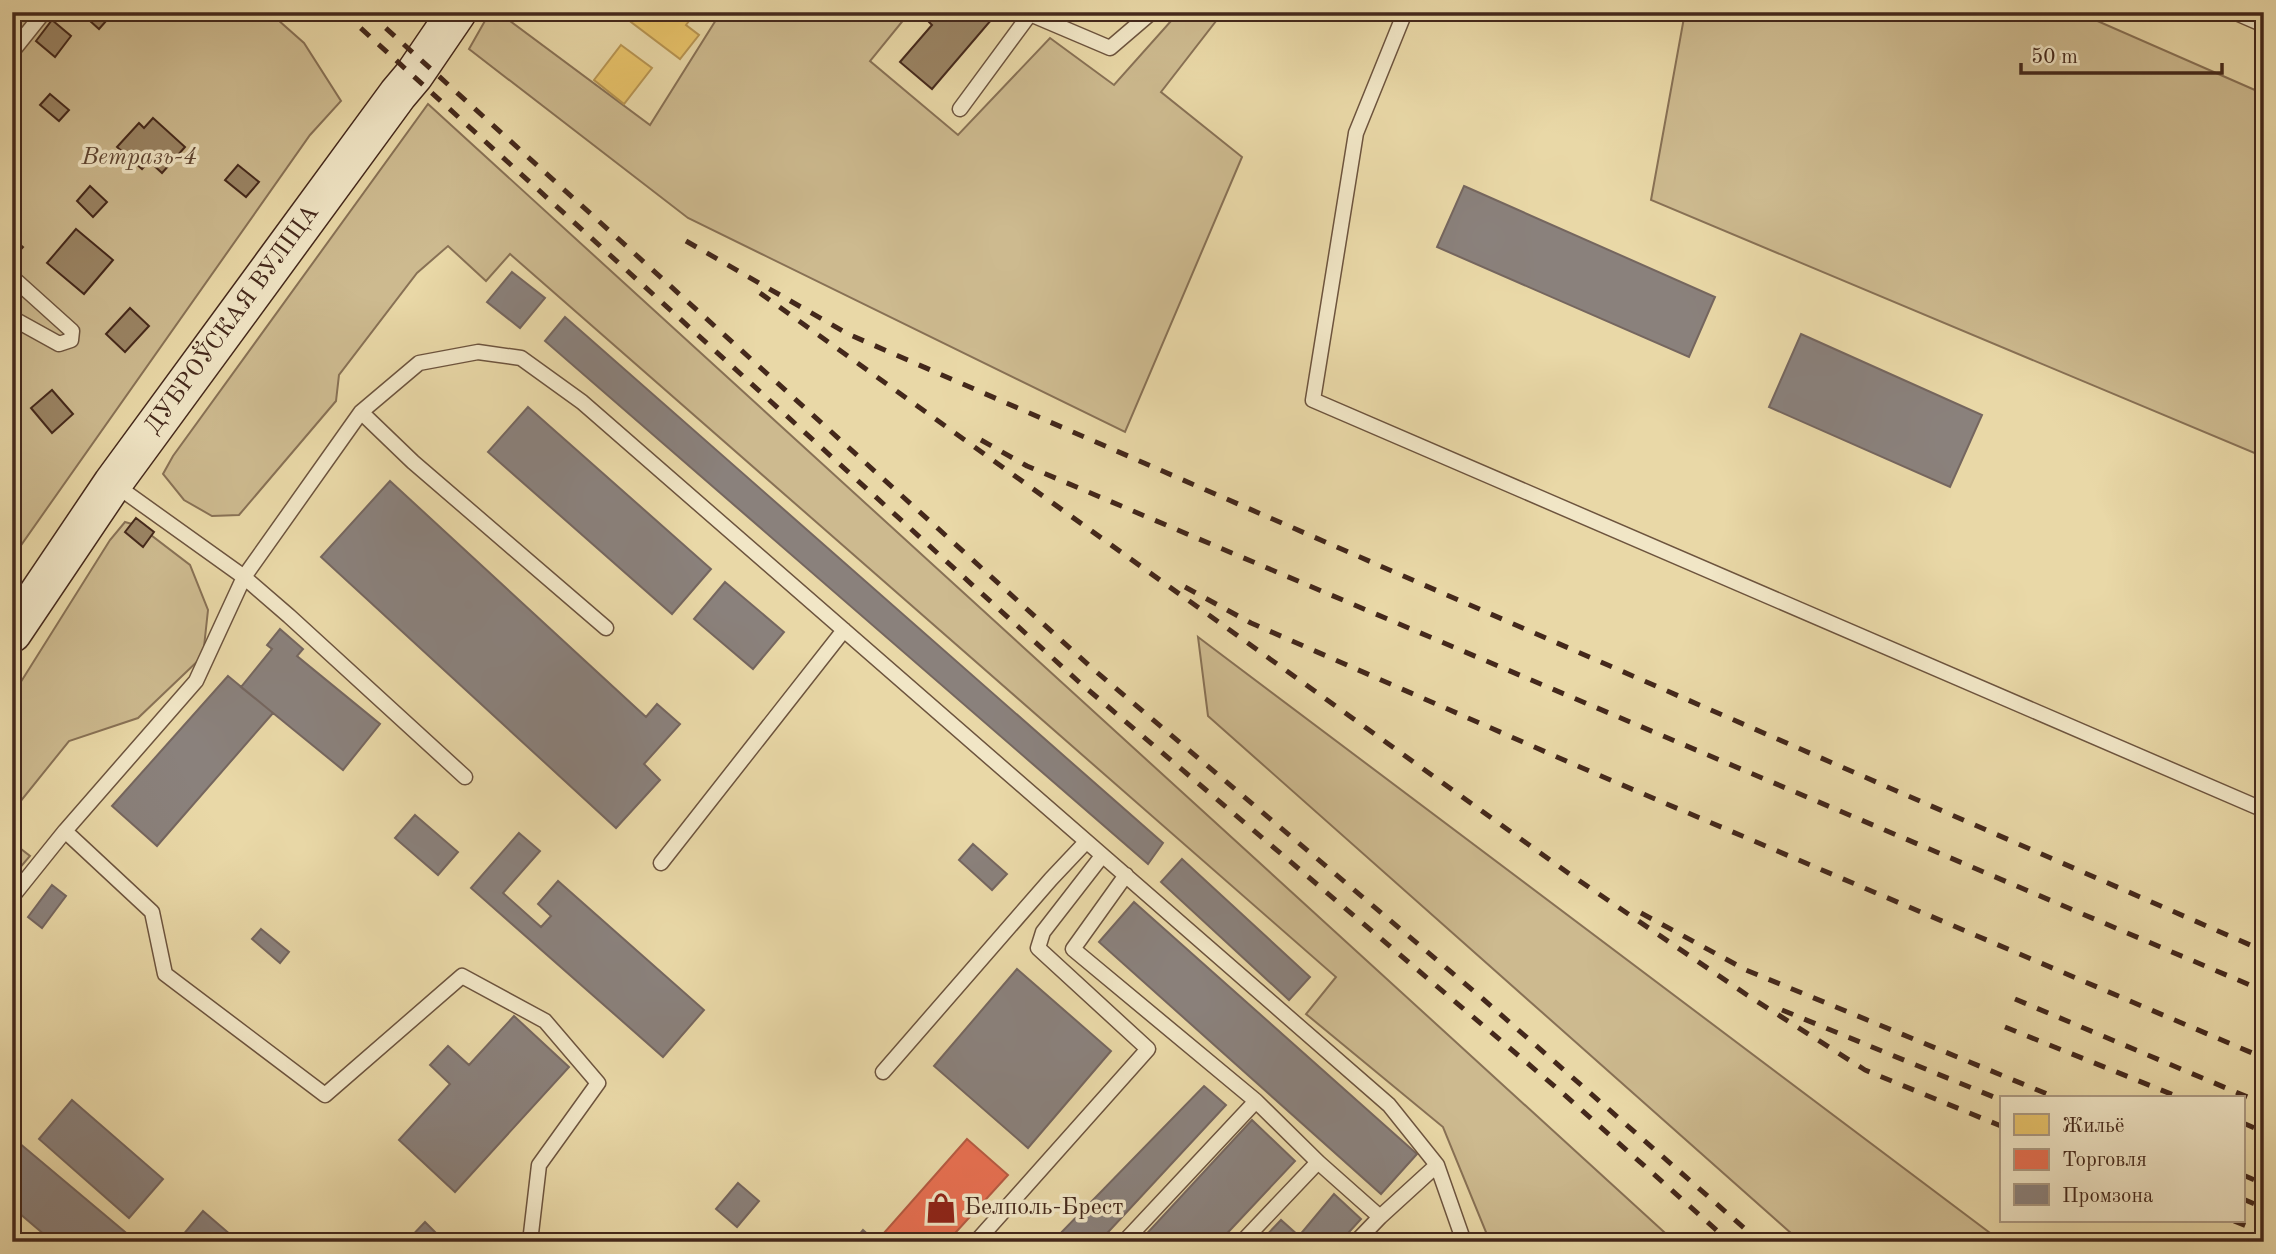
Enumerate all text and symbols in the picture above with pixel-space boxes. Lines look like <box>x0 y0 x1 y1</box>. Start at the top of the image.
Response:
scale bar <box>2021 32 2222 76</box>
text: 50 m <box>2031 47 2078 68</box>
park label: Ветразь-4 <box>80 146 197 170</box>
street label: ДУБРОЎСКАЯ ВУЛІЦА <box>141 201 324 439</box>
legend <box>2000 1096 2244 1222</box>
text: Жильё <box>2062 1116 2125 1137</box>
text: Торговля <box>2062 1150 2147 1171</box>
text: Промзона <box>2062 1186 2153 1207</box>
shop icon: Белполь-Брест <box>924 1191 958 1225</box>
place label: Белполь-Брест <box>964 1196 1124 1220</box>

